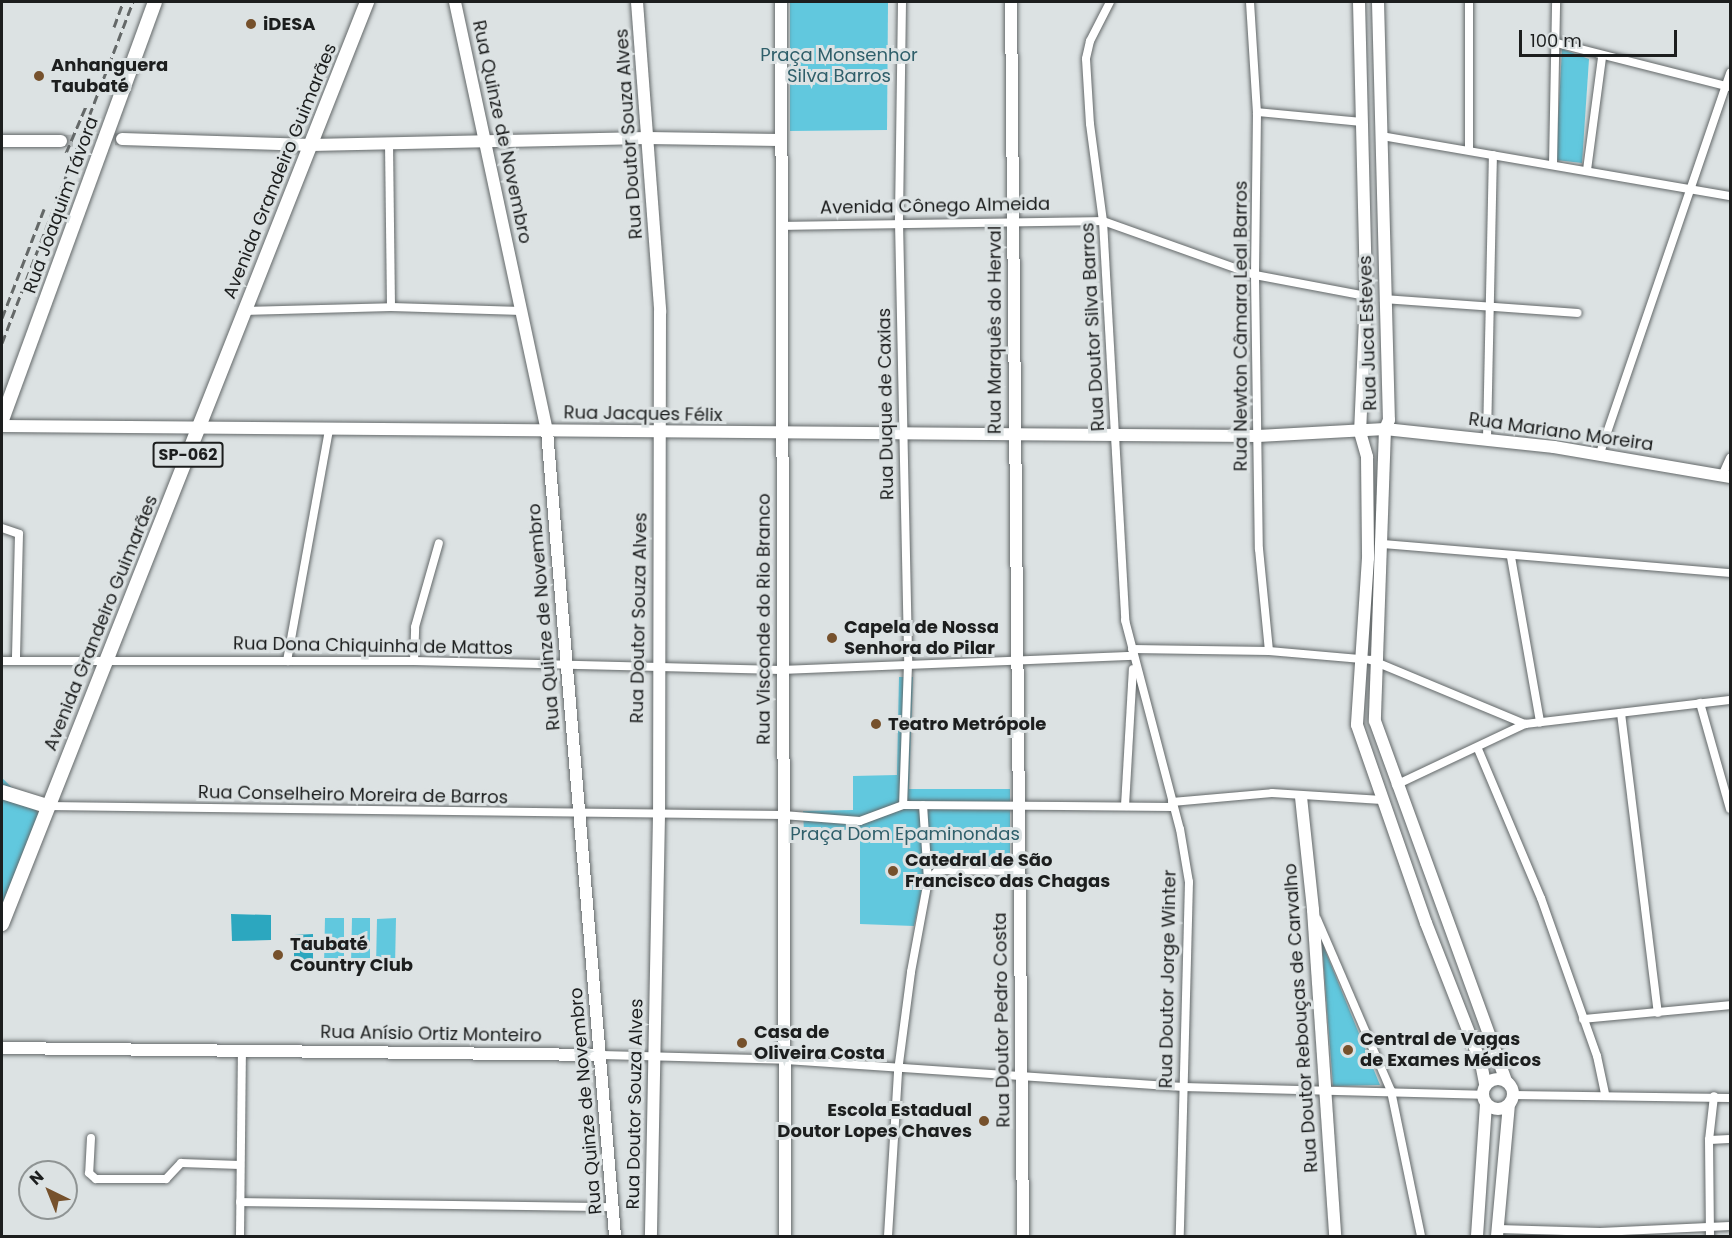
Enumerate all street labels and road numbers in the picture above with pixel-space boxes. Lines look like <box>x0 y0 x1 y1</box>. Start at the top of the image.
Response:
street label: Rua Quinze de Novembro <box>468 18 536 246</box>
street label: Rua Doutor Souza Alves <box>611 28 647 240</box>
street label: Avenida Grandeiro Guimarães <box>219 40 341 302</box>
street label: Rua Joaquim Távora <box>19 114 103 296</box>
street label: Rua Newton Câmara Leal Barros <box>1230 181 1252 471</box>
street label: Avenida Cônego Almeida <box>820 193 1050 219</box>
street label: Rua Doutor Silva Barros <box>1077 222 1109 432</box>
street label: Rua Marquês do Herval <box>984 226 1006 434</box>
street label: Rua Juca Esteves <box>1354 255 1382 411</box>
street label: Rua Duque de Caxias <box>874 308 898 500</box>
street label: Rua Jacques Félix <box>563 402 723 426</box>
street label: Rua Mariano Moreira <box>1467 408 1655 456</box>
road number: SP-062 <box>152 442 224 468</box>
street label: Avenida Grandeiro Guimarães <box>40 492 162 754</box>
street label: Rua Visconde do Rio Branco <box>753 493 775 745</box>
street label: Rua Quinze de Novembro <box>523 503 565 731</box>
street label: Rua Doutor Souza Alves <box>626 512 652 724</box>
street label: Rua Dona Chiquinha de Mattos <box>233 633 513 659</box>
street label: Rua Conselheiro Moreira de Barros <box>198 781 508 809</box>
street label: Rua Doutor Rebouças de Carvalho <box>1279 863 1323 1173</box>
street label: Rua Doutor Jorge Winter <box>1155 870 1181 1088</box>
street label: Rua Doutor Pedro Costa <box>989 912 1015 1128</box>
street label: Rua Quinze de Novembro <box>565 987 607 1215</box>
street label: Rua Doutor Souza Alves <box>622 998 648 1210</box>
street label: Rua Anísio Ortiz Monteiro <box>320 1021 542 1047</box>

